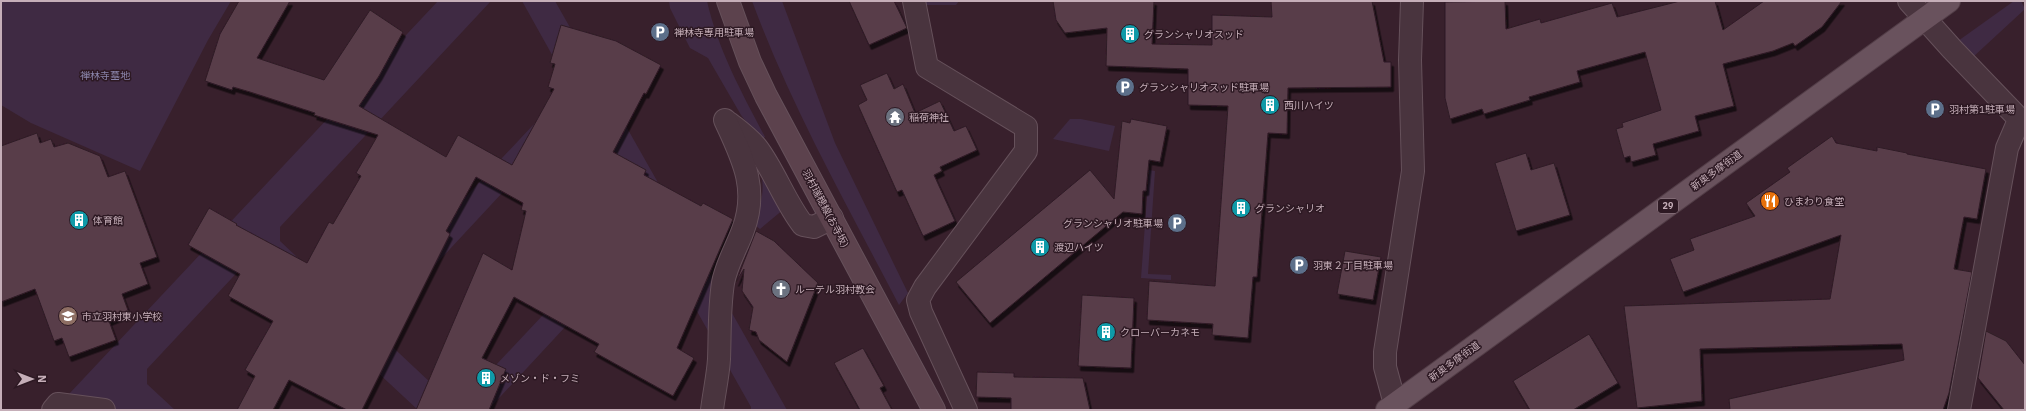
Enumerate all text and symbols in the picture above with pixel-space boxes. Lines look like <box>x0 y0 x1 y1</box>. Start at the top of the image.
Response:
parking icon: 禅林寺専用駐車場 <box>649 21 671 43</box>
building icon: グランシャリオスッド <box>1119 23 1141 45</box>
place label: 禅林寺専用駐車場 <box>674 26 754 39</box>
place label: グランシャリオスッド <box>1144 28 1244 41</box>
park label: 禅林寺墓地 <box>80 69 131 82</box>
parking icon: グランシャリオスッド駐車場 <box>1114 76 1136 98</box>
place label: グランシャリオスッド駐車場 <box>1139 81 1269 94</box>
building icon: 西川ハイツ <box>1259 94 1281 116</box>
parking icon: 羽村第1駐車場 <box>1924 98 1946 120</box>
place label: 西川ハイツ <box>1284 99 1334 112</box>
place label: 羽村第1駐車場 <box>1949 103 2015 116</box>
temple icon: 稲荷神社 <box>884 106 906 128</box>
place label: 稲荷神社 <box>909 111 949 124</box>
street label: 新奥多摩街道 <box>1688 148 1744 193</box>
street label: 羽村瑞穂線(お寺坂) <box>799 167 852 250</box>
restaurant icon: ひまわり食堂 <box>1759 190 1781 212</box>
place label: ひまわり食堂 <box>1784 195 1844 208</box>
building icon: グランシャリオ <box>1230 197 1252 219</box>
road number: 29 <box>1658 199 1678 213</box>
place label: グランシャリオ <box>1255 202 1325 215</box>
building icon: 体育館 <box>68 209 90 231</box>
parking icon: グランシャリオ駐車場 <box>1166 212 1188 234</box>
place label: 体育館 <box>93 214 123 227</box>
place label: グランシャリオ駐車場 <box>1063 217 1163 230</box>
building icon: 渡辺ハイツ <box>1029 236 1051 258</box>
place label: 渡辺ハイツ <box>1054 241 1104 254</box>
parking icon: 羽東２丁目駐車場 <box>1288 254 1310 276</box>
place label: 羽東２丁目駐車場 <box>1313 259 1393 272</box>
church icon: ルーテル羽村教会 <box>770 278 792 300</box>
place label: ルーテル羽村教会 <box>795 283 875 296</box>
school or university icon: 市立羽村東小学校 <box>57 305 79 327</box>
place label: 市立羽村東小学校 <box>82 310 162 323</box>
building icon: クローバーカネモ <box>1095 321 1117 343</box>
place label: クローバーカネモ <box>1120 326 1200 339</box>
street label: 新奥多摩街道 <box>1426 339 1482 384</box>
north arrow <box>12 359 52 399</box>
building icon: メゾン・ド・フミ <box>475 367 497 389</box>
place label: メゾン・ド・フミ <box>500 372 580 385</box>
text: N <box>35 375 49 383</box>

